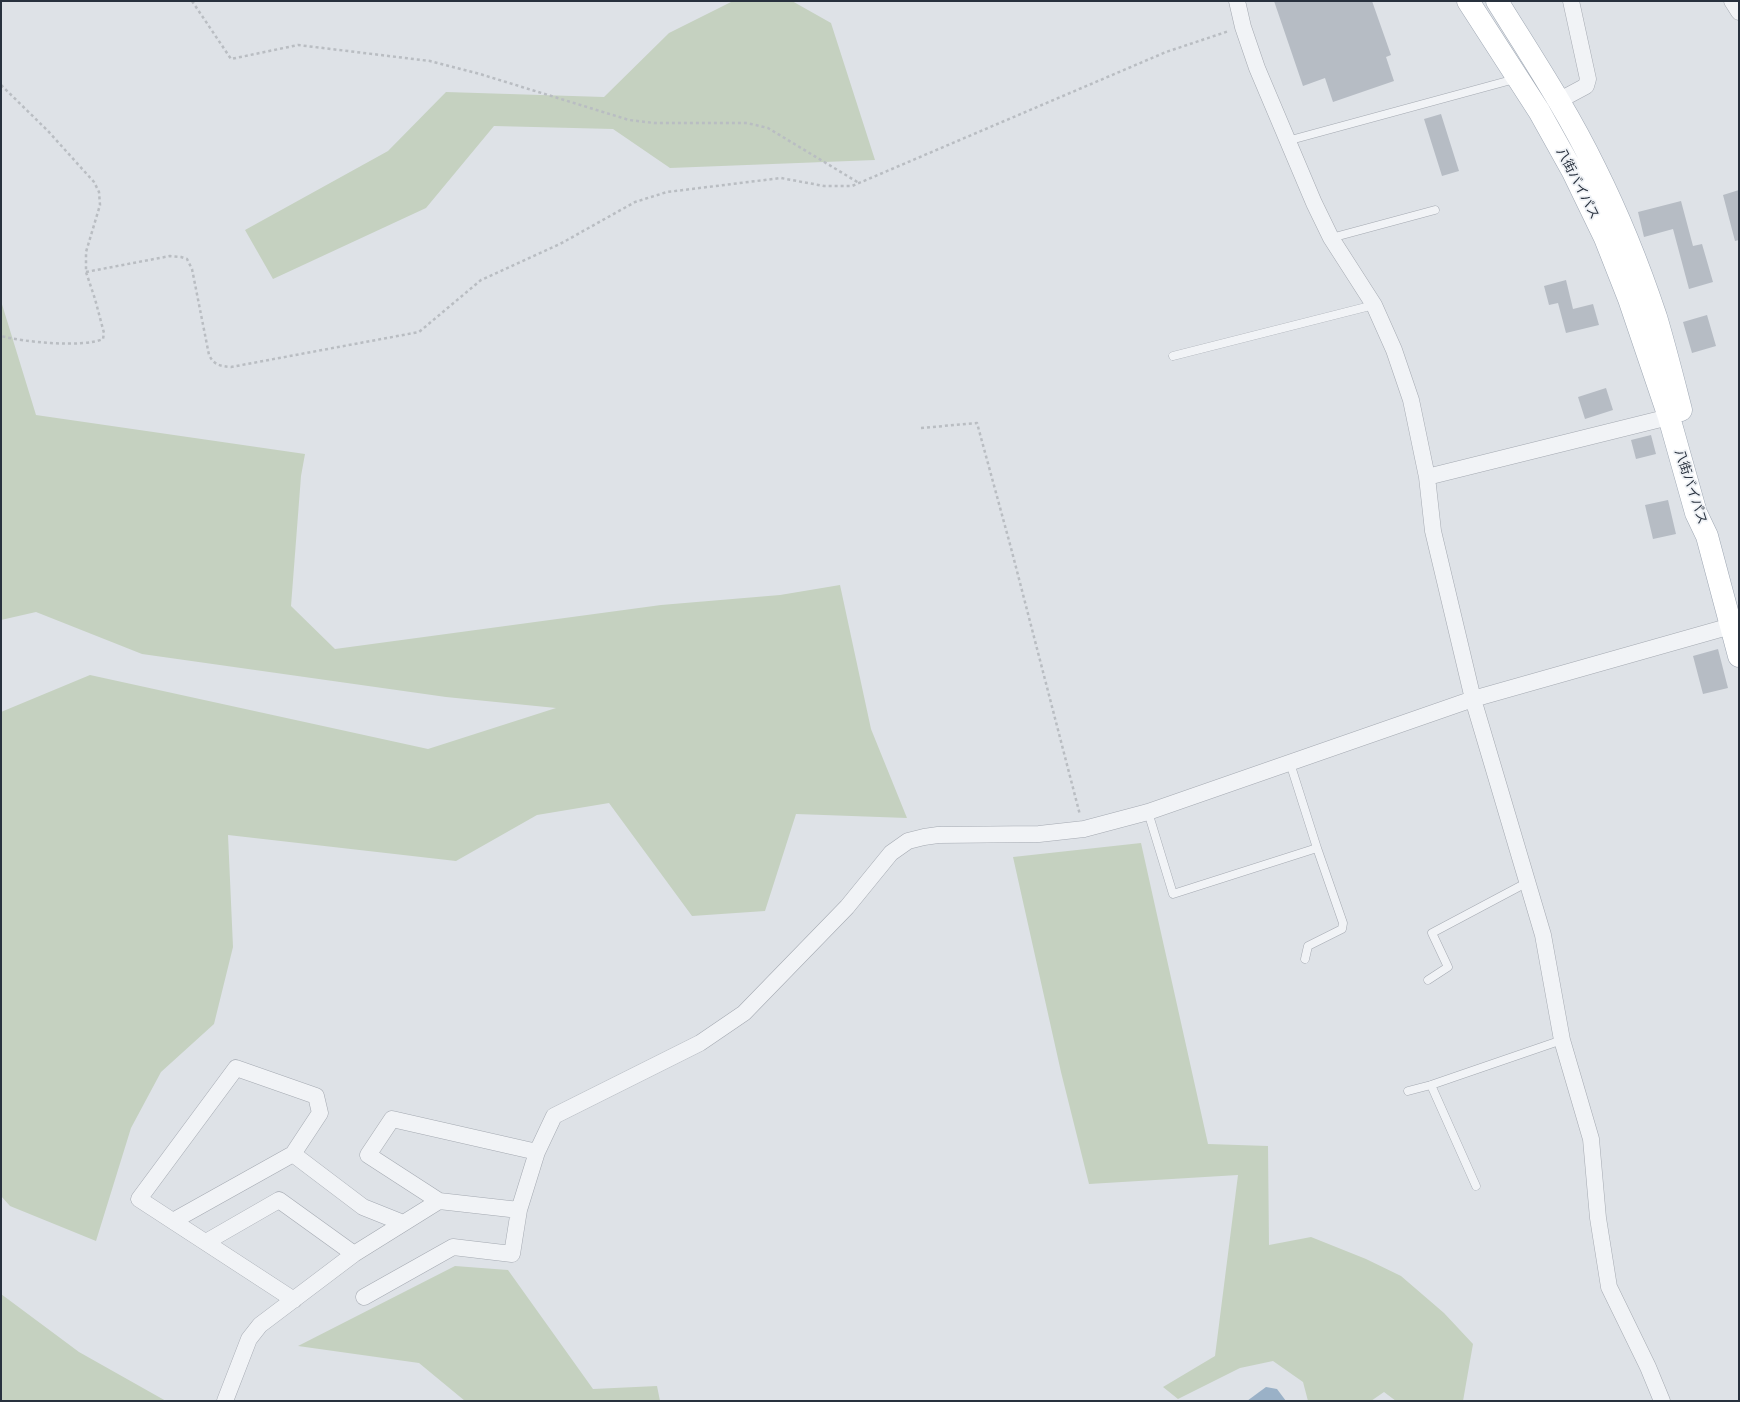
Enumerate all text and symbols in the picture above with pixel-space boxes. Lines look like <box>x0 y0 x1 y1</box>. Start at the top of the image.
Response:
street label: 八街バイパス <box>1552 146 1602 222</box>
street label: 八街バイパス <box>1671 447 1709 527</box>

